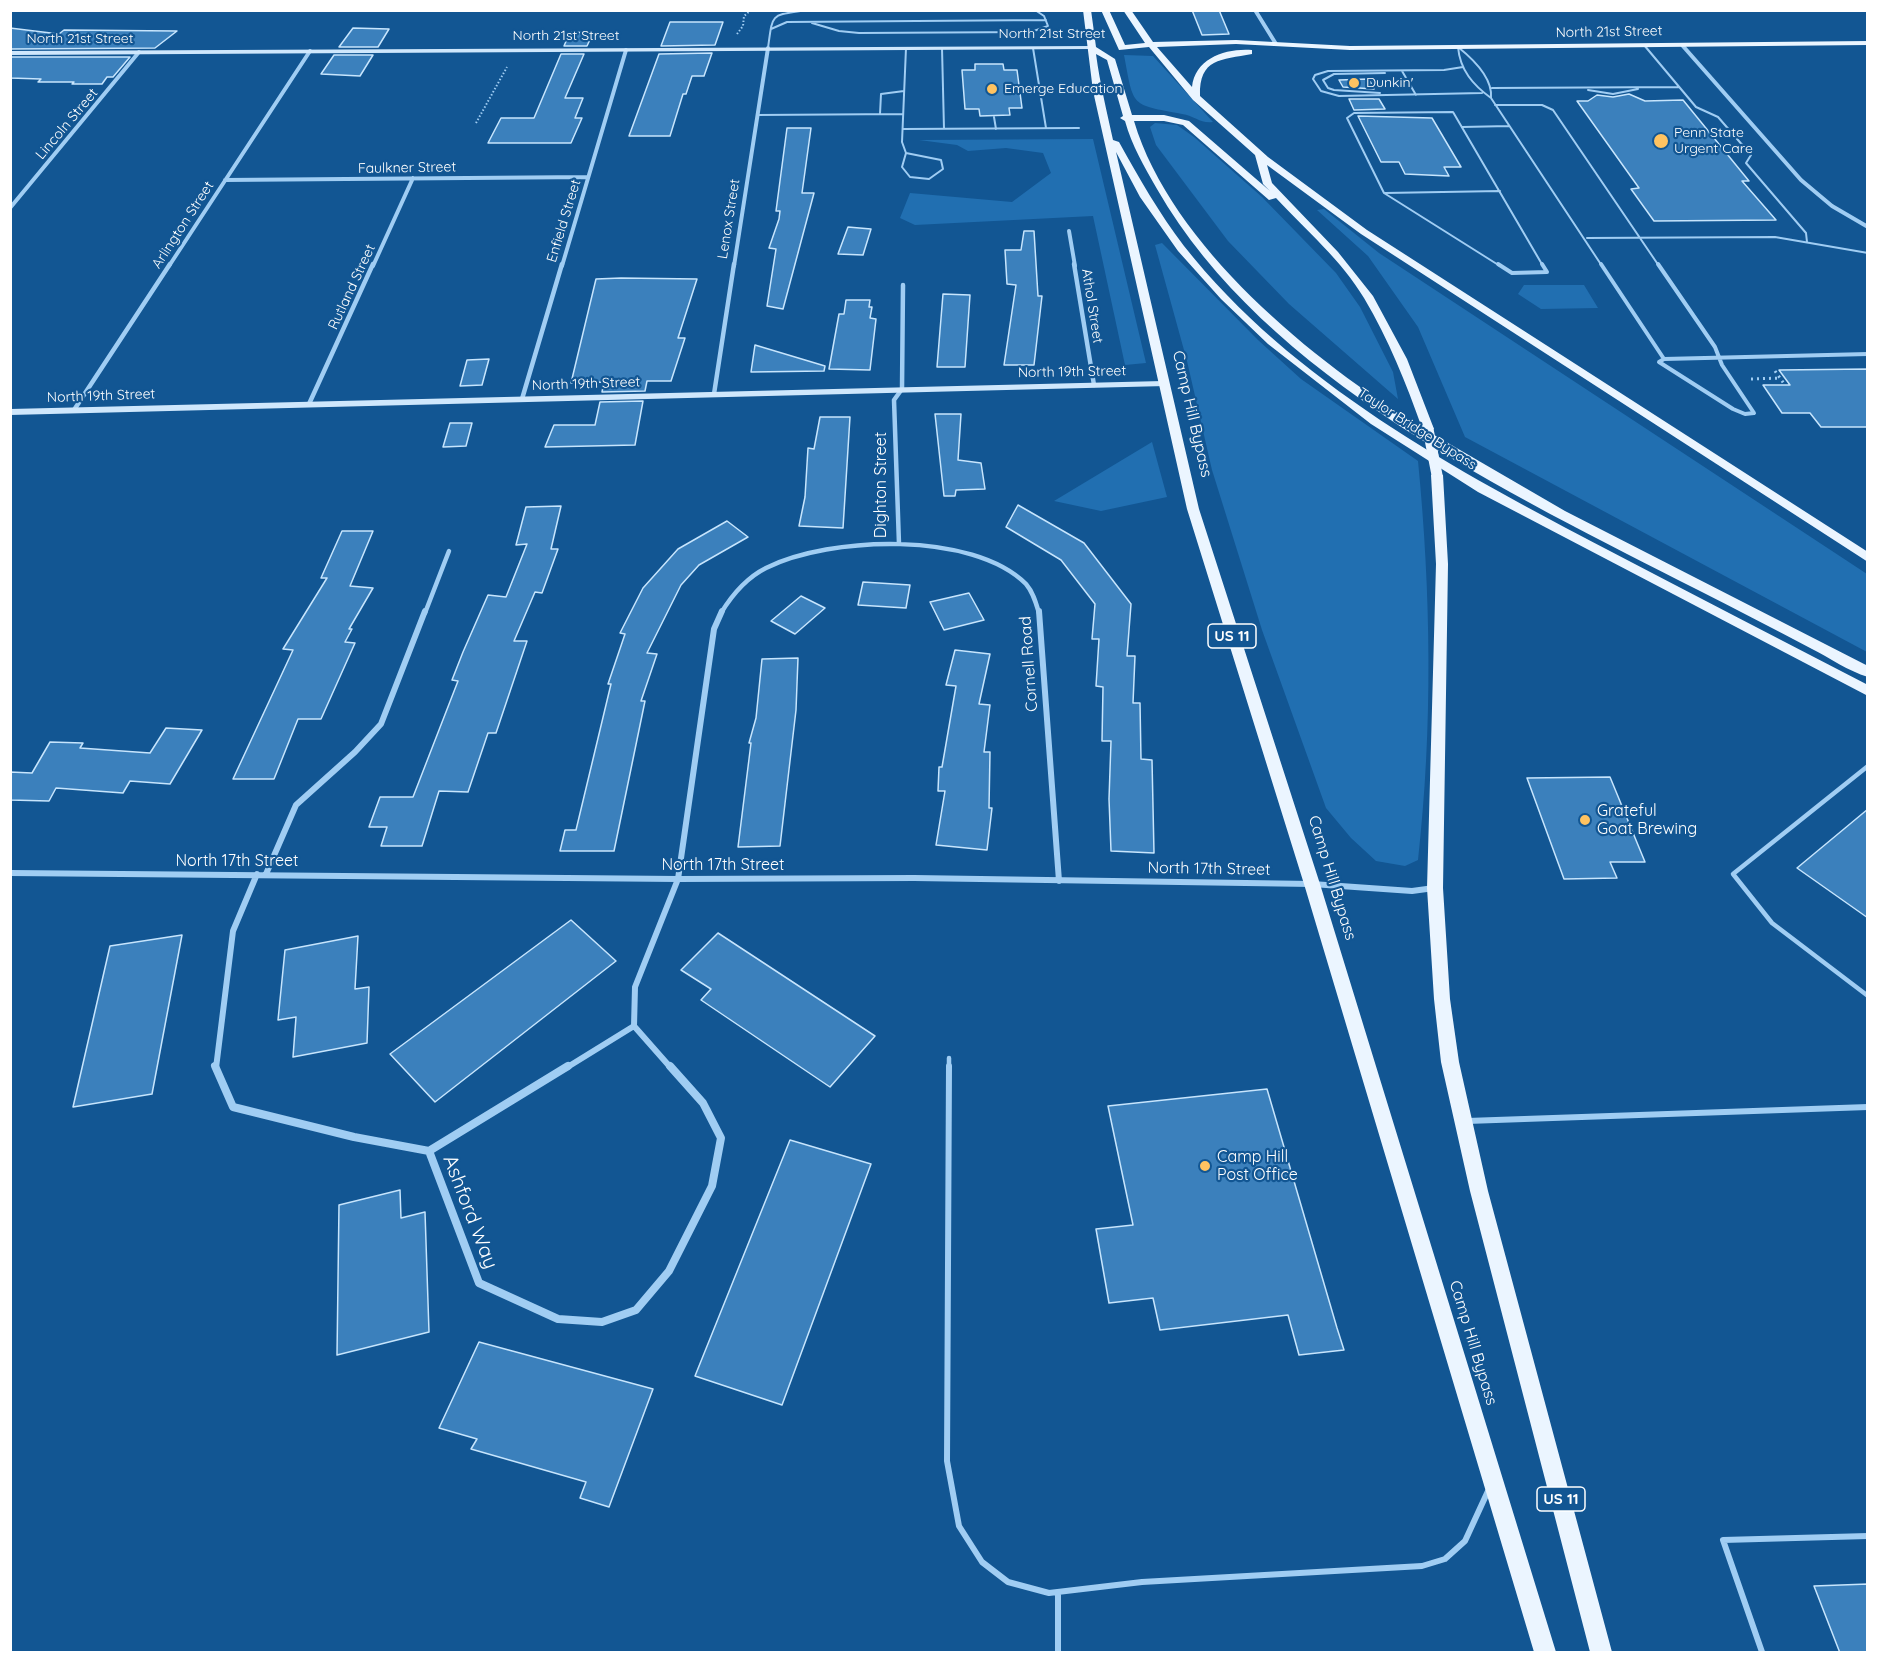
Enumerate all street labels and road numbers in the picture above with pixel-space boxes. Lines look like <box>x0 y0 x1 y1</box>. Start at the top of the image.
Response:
street label: North 21st Street <box>1555 23 1663 41</box>
street label: North 21st Street <box>999 26 1105 42</box>
street label: North 21st Street <box>513 28 619 44</box>
street label: North 21st Street <box>27 31 133 47</box>
street label: Lincoln Street <box>32 85 102 163</box>
street label: Faulkner Street <box>358 159 456 177</box>
street label: Arlington Street <box>149 178 217 272</box>
street label: Enfield Street <box>543 178 585 264</box>
street label: Lenox Street <box>714 178 744 260</box>
street label: Rutland Street <box>325 242 379 332</box>
street label: Athol Street <box>1078 267 1106 345</box>
street label: Camp Hill Bypass <box>1168 349 1216 479</box>
street label: North 19th Street <box>1018 363 1126 381</box>
street label: North 19th Street <box>532 374 640 394</box>
street label: Taylor Bridge Bypass <box>1355 384 1479 474</box>
street label: North 19th Street <box>47 386 155 406</box>
street label: Dighton Street <box>871 432 891 538</box>
street label: Cornell Road <box>1016 615 1042 713</box>
road number: US 11 <box>1208 624 1256 648</box>
street label: Camp Hill Bypass <box>1304 813 1360 943</box>
street label: North 17th Street <box>175 851 299 871</box>
street label: North 17th Street <box>661 855 785 875</box>
street label: North 17th Street <box>1147 858 1271 880</box>
street label: Ashford Way <box>437 1152 503 1272</box>
street label: Camp Hill Bypass <box>1445 1278 1501 1408</box>
road number: US 11 <box>1537 1487 1585 1511</box>

